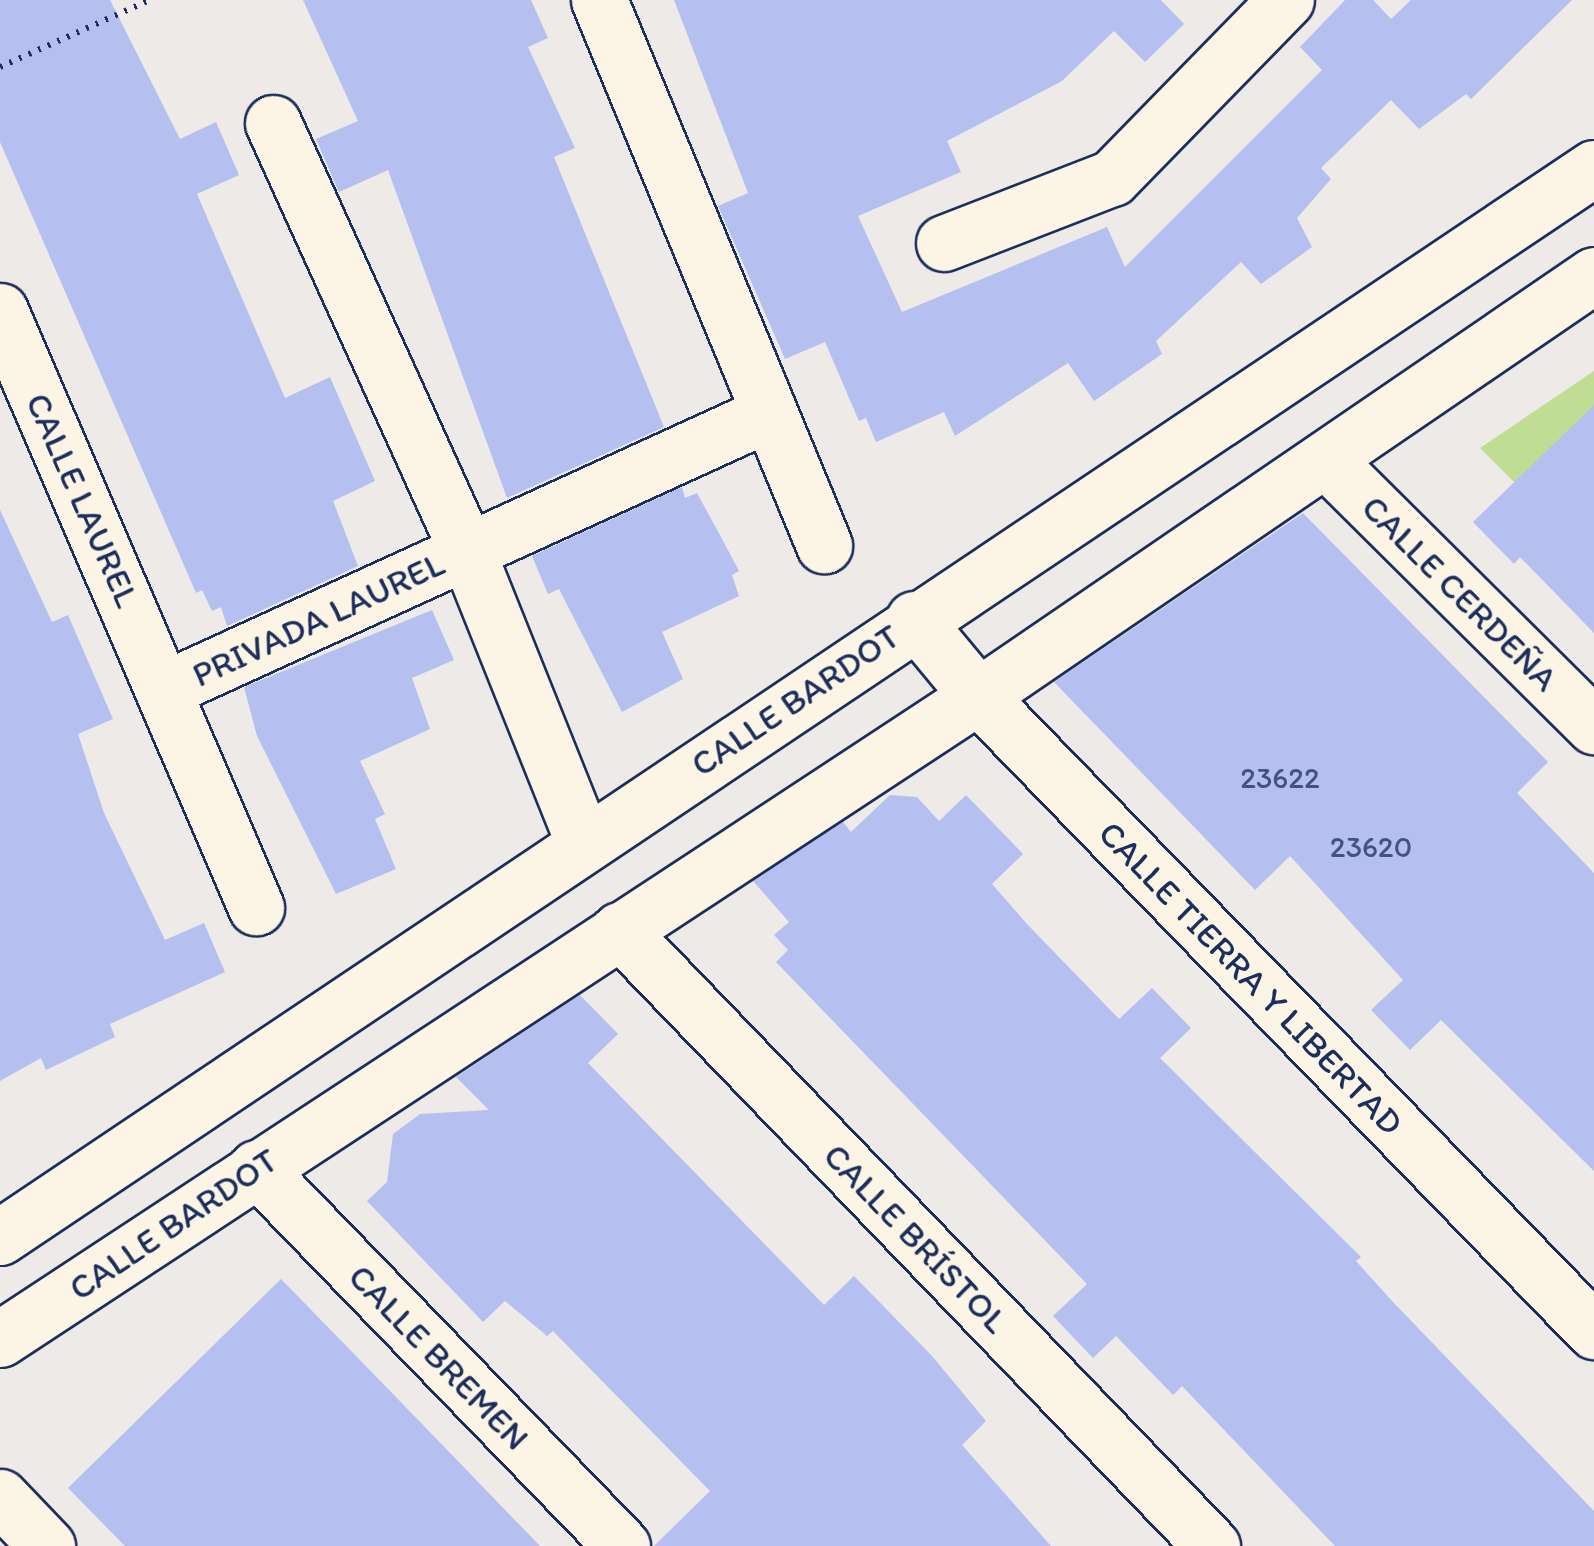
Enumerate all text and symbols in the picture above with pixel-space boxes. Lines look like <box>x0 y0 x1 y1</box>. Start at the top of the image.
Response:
street label: CALLE LAUREL <box>17 387 149 613</box>
street label: CALLE CERDEÑA <box>1353 486 1567 700</box>
street label: PRIVADA LAUREL <box>185 542 451 696</box>
street label: CALLE BARDOT <box>683 615 907 785</box>
house number: 23622 <box>1240 760 1320 796</box>
street label: CALLE TIERRA Y LIBERTAD <box>1090 813 1412 1143</box>
house number: 23620 <box>1330 829 1412 865</box>
street label: CALLE BRÍSTOL <box>815 1135 1017 1341</box>
street label: CALLE BARDOT <box>61 1139 285 1309</box>
street label: CALLE BREMEN <box>340 1255 538 1459</box>

